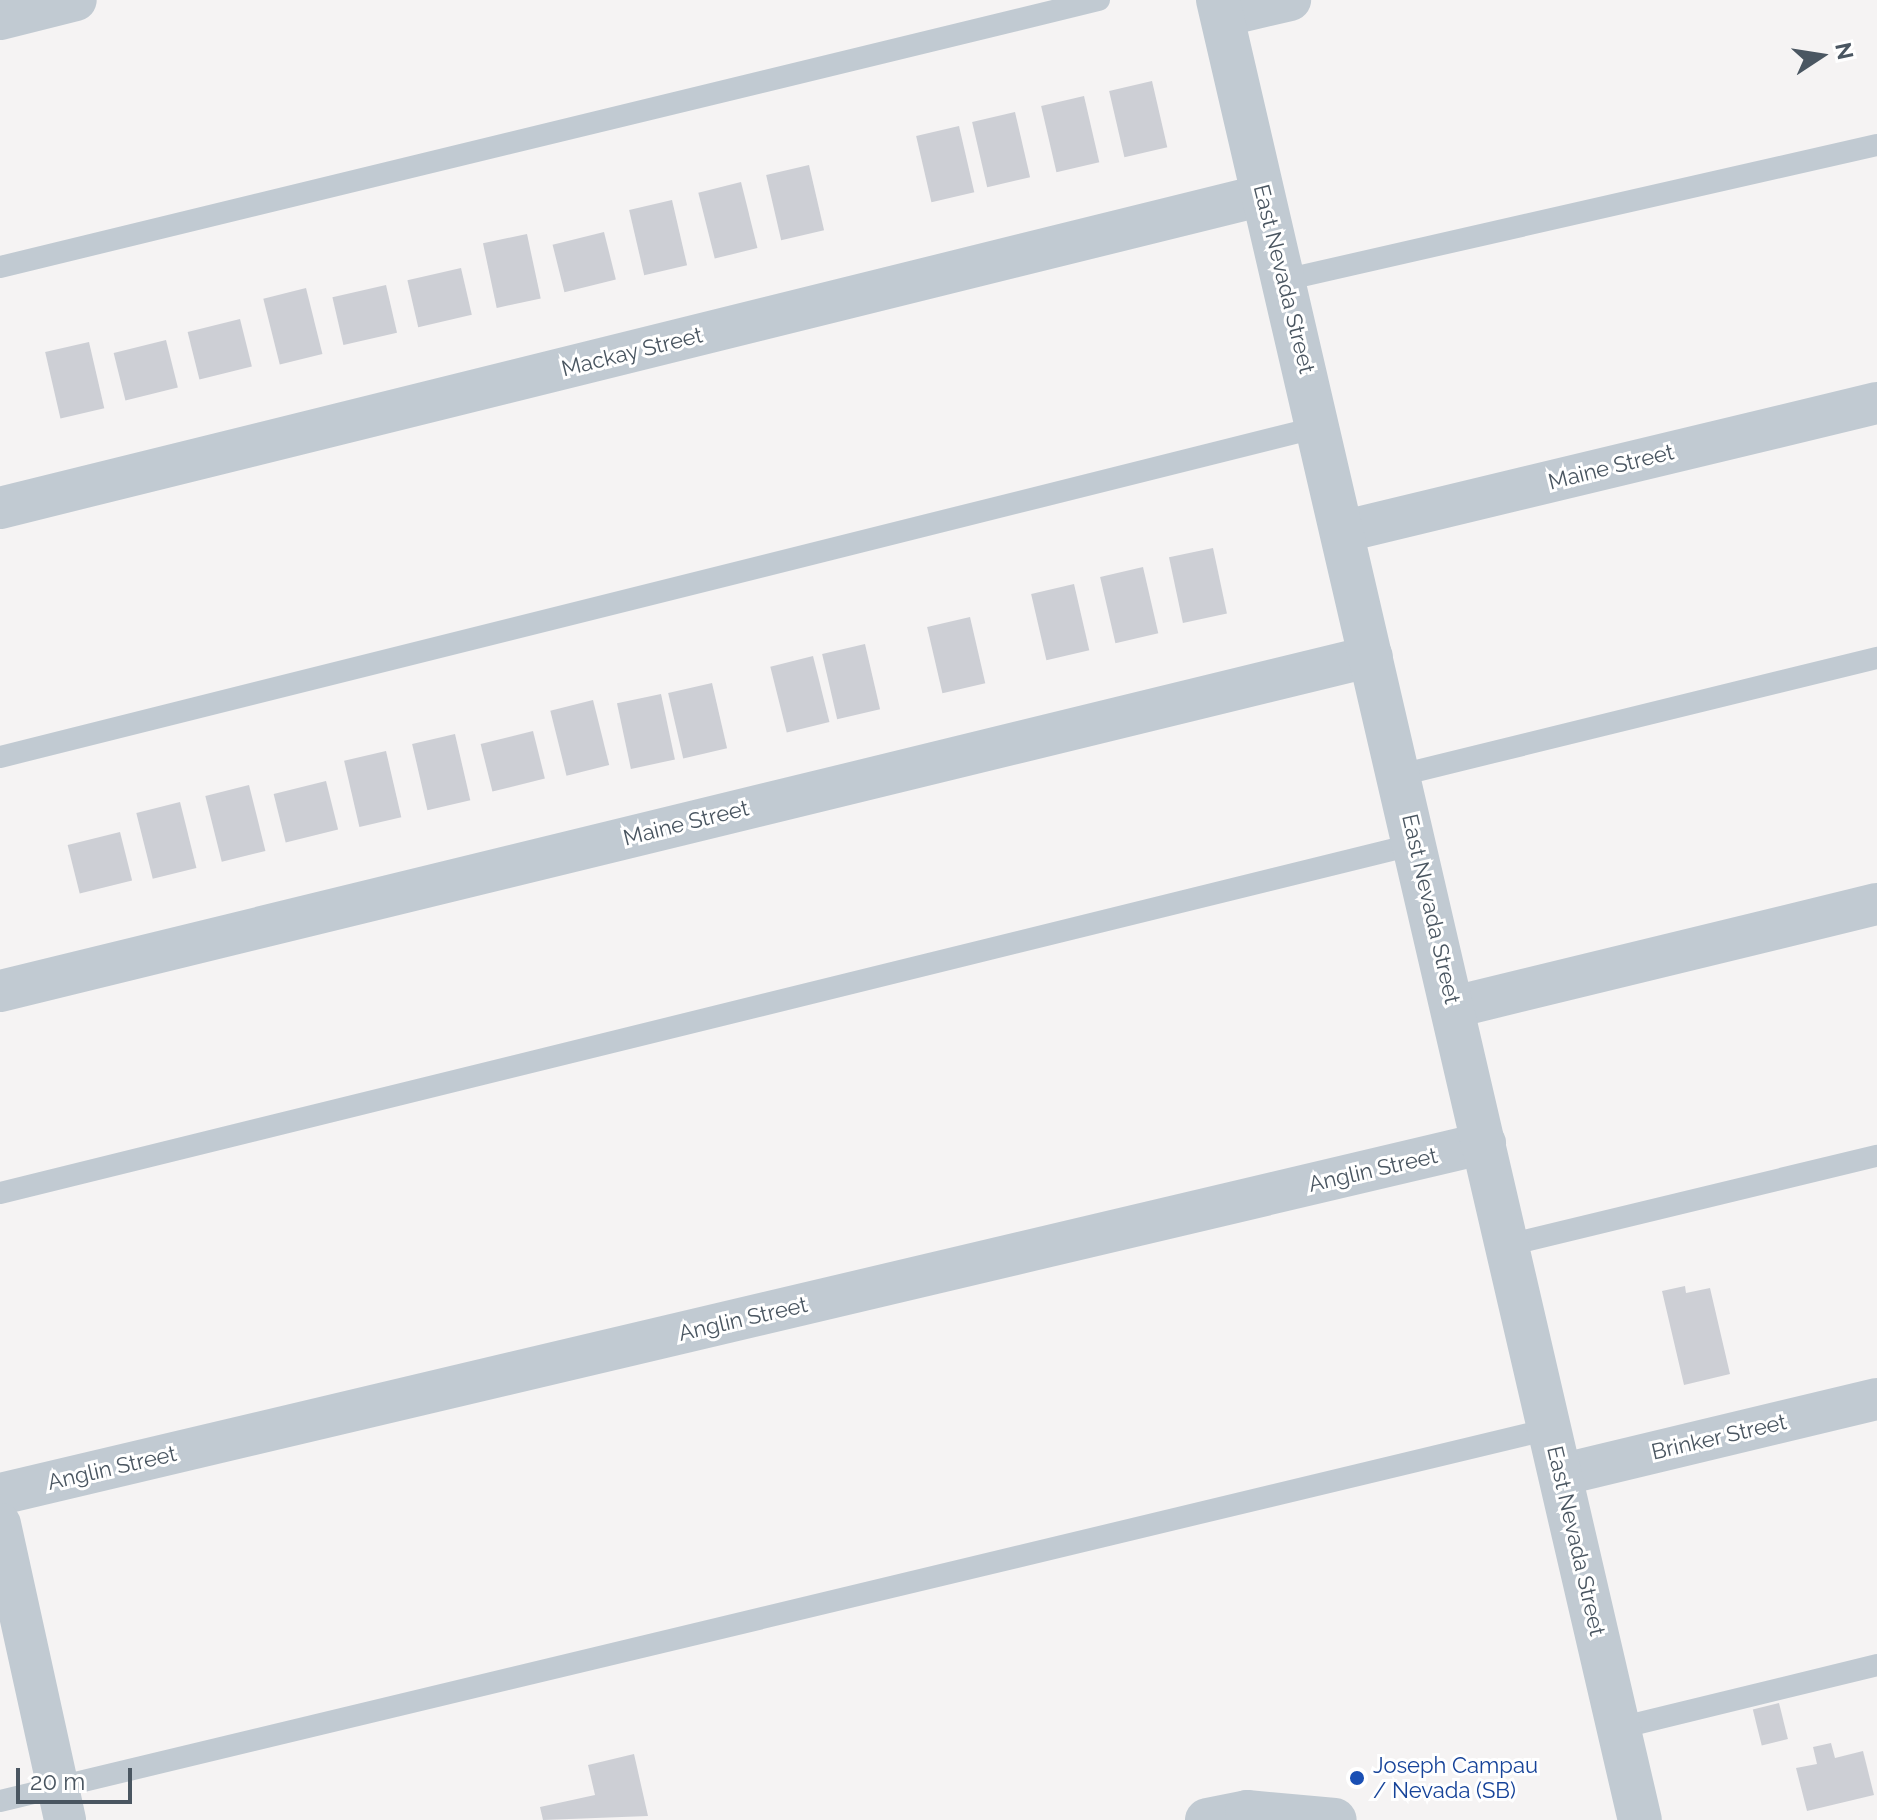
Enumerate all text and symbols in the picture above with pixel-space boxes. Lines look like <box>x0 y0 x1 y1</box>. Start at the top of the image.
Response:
north arrow <box>1781 16 1861 96</box>
text: N <box>1830 40 1859 62</box>
street label: East Nevada Street <box>1248 182 1320 376</box>
street label: Mackay Street <box>558 322 706 382</box>
street label: Maine Street <box>1546 439 1676 495</box>
street label: Maine Street <box>621 795 751 851</box>
street label: East Nevada Street <box>1396 811 1466 1007</box>
street label: Anglin Street <box>1306 1142 1440 1198</box>
street label: Anglin Street <box>676 1291 810 1347</box>
street label: Brinker Street <box>1649 1409 1789 1465</box>
street label: Anglin Street <box>45 1440 179 1496</box>
street label: East Nevada Street <box>1541 1443 1611 1639</box>
scale bar <box>20 1752 136 1802</box>
place label: Joseph Campau / Nevada (SB) <box>1373 1752 1538 1804</box>
text: 20 m <box>30 1767 85 1796</box>
marker: Joseph Campau / Nevada (SB) <box>1348 1769 1366 1787</box>

